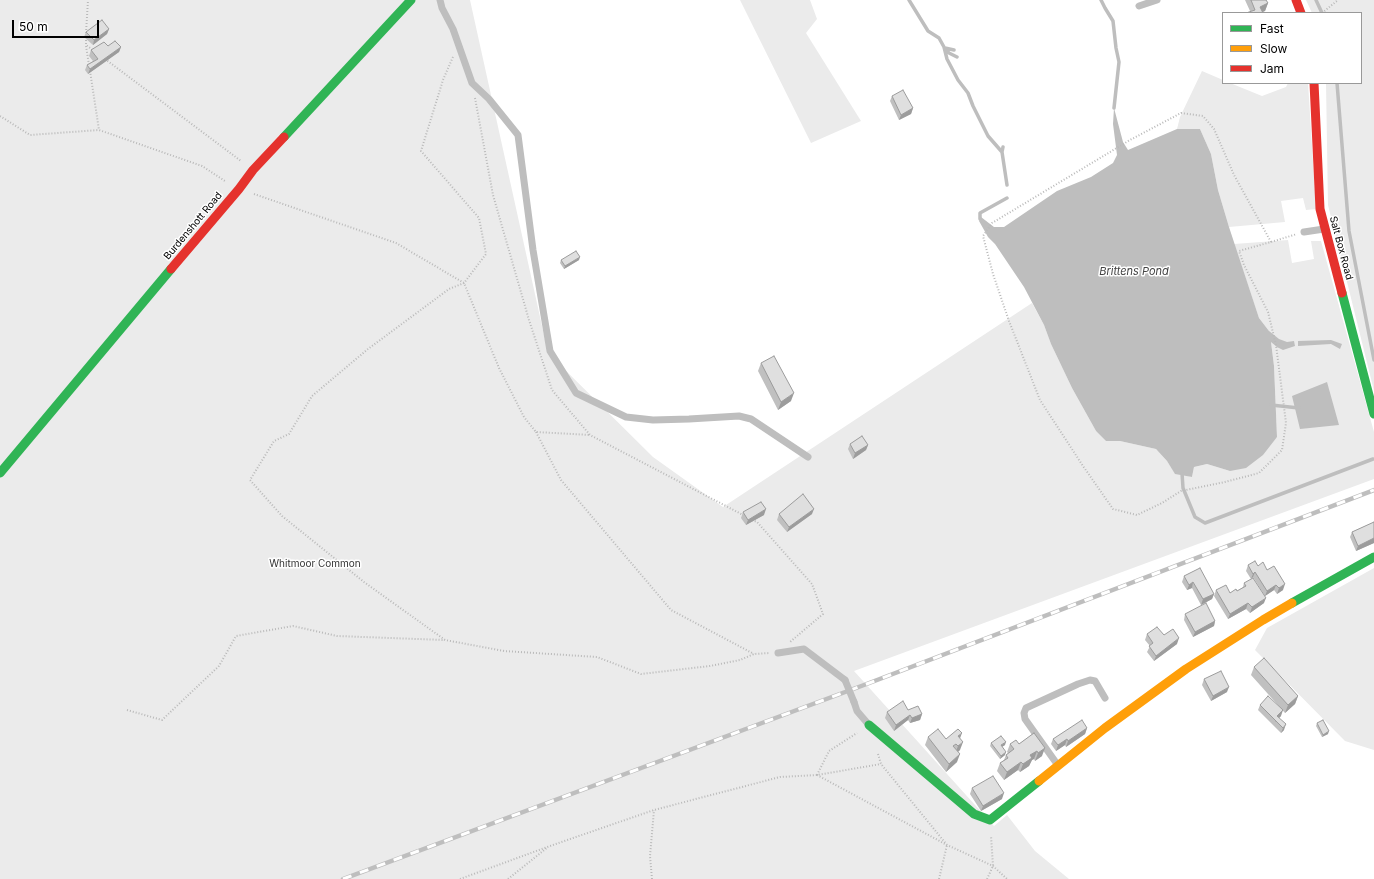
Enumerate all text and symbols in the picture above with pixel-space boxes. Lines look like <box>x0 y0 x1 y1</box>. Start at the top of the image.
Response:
scale bar <box>14 12 101 38</box>
legend <box>1222 12 1362 84</box>
text: 50 m <box>19 19 48 34</box>
text: Fast <box>1260 21 1284 36</box>
text: Slow <box>1260 41 1287 56</box>
text: Jam <box>1260 61 1284 76</box>
street label: Burdenshott Road <box>161 190 225 262</box>
street label: Salt Box Road <box>1327 215 1355 281</box>
water label: Brittens Pond <box>1099 265 1169 279</box>
park label: Whitmoor Common <box>269 558 361 570</box>

